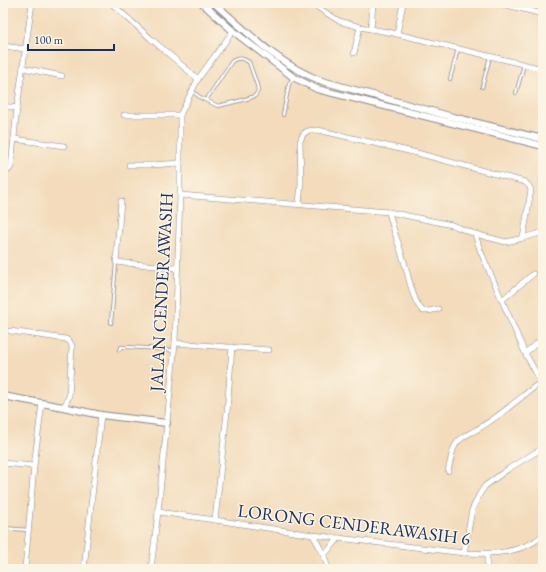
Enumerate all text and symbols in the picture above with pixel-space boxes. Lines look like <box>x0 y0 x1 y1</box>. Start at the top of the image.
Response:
scale bar <box>28 26 114 52</box>
text: 100 m <box>34 32 64 48</box>
street label: JALAN CENDERAWASIH <box>144 192 178 394</box>
street label: LORONG CENDERAWASIH 6 <box>236 498 472 550</box>

